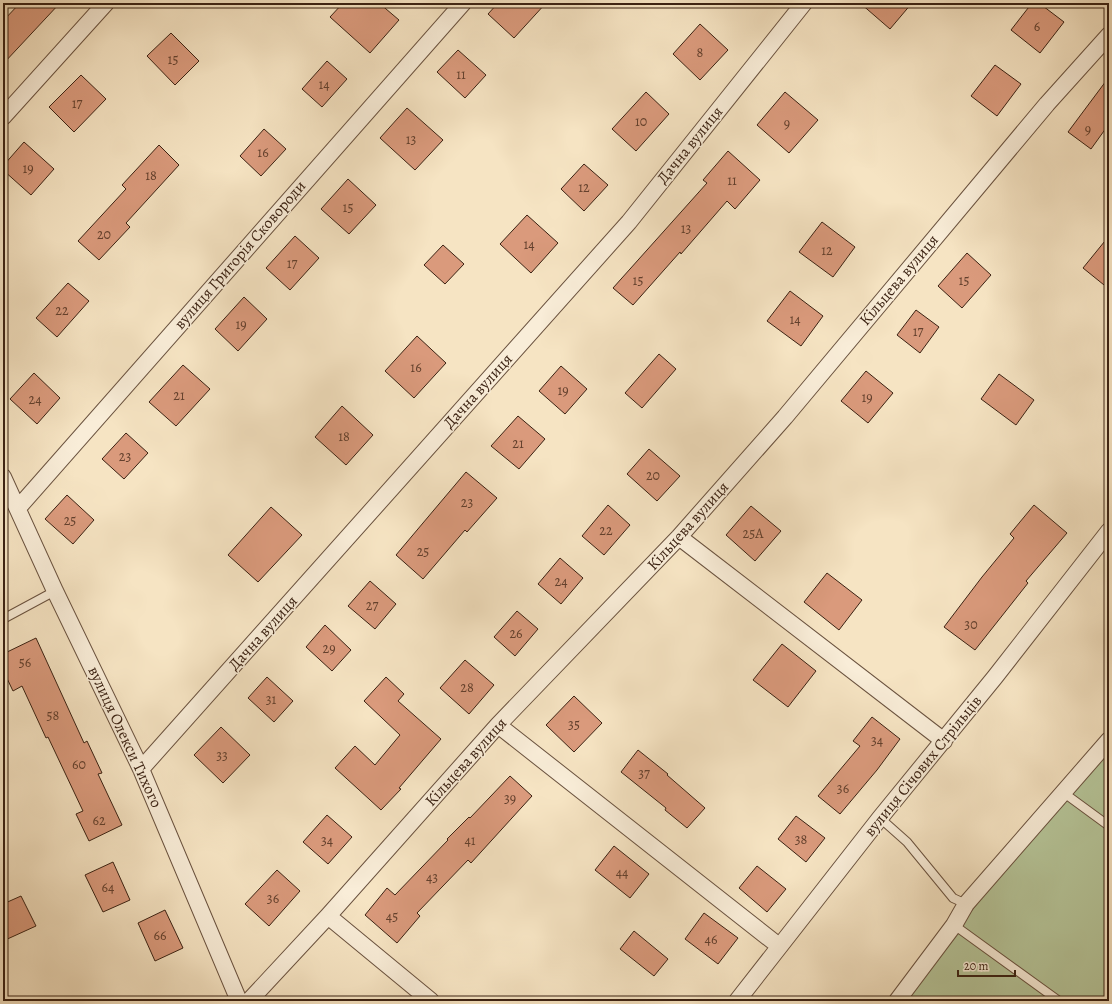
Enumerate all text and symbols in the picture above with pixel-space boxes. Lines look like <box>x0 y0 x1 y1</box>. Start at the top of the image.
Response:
house number: 6 <box>1034 17 1040 36</box>
house number: 8 <box>697 43 704 62</box>
house number: 15 <box>168 50 178 69</box>
house number: 11 <box>456 65 466 84</box>
house number: 14 <box>318 75 330 94</box>
house number: 17 <box>72 94 82 113</box>
street label: Дачна вулиця <box>652 101 728 188</box>
house number: 10 <box>635 112 647 131</box>
house number: 9 <box>784 114 790 133</box>
house number: 9 <box>1085 120 1091 139</box>
house number: 13 <box>406 130 416 149</box>
house number: 16 <box>257 143 269 162</box>
house number: 19 <box>22 159 34 178</box>
house number: 18 <box>145 166 157 185</box>
house number: 11 <box>727 171 737 190</box>
street label: вулиця Григорія Сковороди <box>169 176 311 334</box>
house number: 12 <box>578 178 590 197</box>
house number: 15 <box>343 198 353 217</box>
house number: 13 <box>681 219 691 238</box>
house number: 20 <box>97 225 111 244</box>
street label: Кільцева вулиця <box>854 230 944 330</box>
house number: 14 <box>523 235 535 254</box>
house number: 12 <box>821 241 833 260</box>
house number: 17 <box>287 254 297 273</box>
house number: 15 <box>633 271 643 290</box>
house number: 15 <box>959 271 969 290</box>
house number: 22 <box>55 301 69 320</box>
house number: 14 <box>789 310 801 329</box>
house number: 19 <box>235 315 247 334</box>
house number: 17 <box>913 322 923 341</box>
street label: Дачна вулиця <box>438 349 518 433</box>
house number: 16 <box>410 358 422 377</box>
house number: 19 <box>557 381 569 400</box>
house number: 21 <box>173 386 185 405</box>
house number: 19 <box>861 388 873 407</box>
house number: 24 <box>29 390 42 409</box>
house number: 18 <box>338 427 350 446</box>
house number: 21 <box>512 434 524 453</box>
house number: 23 <box>119 447 131 466</box>
house number: 20 <box>646 466 660 485</box>
street label: Кільцева вулиця <box>642 477 734 575</box>
house number: 23 <box>461 493 473 512</box>
house number: 25 <box>64 511 76 530</box>
house number: 22 <box>599 521 613 540</box>
house number: 25А <box>743 524 764 543</box>
house number: 25 <box>417 542 429 561</box>
house number: 24 <box>555 572 568 591</box>
street label: Дачна вулиця <box>223 591 303 675</box>
house number: 27 <box>366 596 378 615</box>
house number: 30 <box>964 615 978 634</box>
house number: 26 <box>509 624 523 643</box>
house number: 29 <box>322 639 336 658</box>
house number: 56 <box>19 653 31 672</box>
street label: вулиця Олекси Тихого <box>83 663 167 811</box>
house number: 28 <box>460 678 474 697</box>
house number: 31 <box>266 690 277 709</box>
street label: вулиця Січових Стрільців <box>859 691 987 841</box>
house number: 58 <box>47 706 60 725</box>
street label: Кільцева вулиця <box>420 713 512 811</box>
house number: 35 <box>568 715 580 734</box>
house number: 34 <box>871 731 883 750</box>
house number: 33 <box>216 746 228 765</box>
house number: 60 <box>72 755 86 774</box>
house number: 37 <box>638 764 650 783</box>
house number: 36 <box>837 779 849 798</box>
house number: 39 <box>504 789 516 808</box>
house number: 62 <box>92 811 106 830</box>
house number: 38 <box>795 830 808 849</box>
house number: 34 <box>321 831 333 850</box>
house number: 41 <box>464 831 476 850</box>
house number: 44 <box>616 863 628 882</box>
house number: 43 <box>426 868 438 887</box>
house number: 64 <box>102 878 114 897</box>
house number: 36 <box>267 889 279 908</box>
house number: 45 <box>386 907 398 926</box>
house number: 66 <box>154 926 166 945</box>
house number: 46 <box>705 930 717 949</box>
scale bar <box>958 952 1015 978</box>
text: 20 m <box>964 958 988 974</box>

